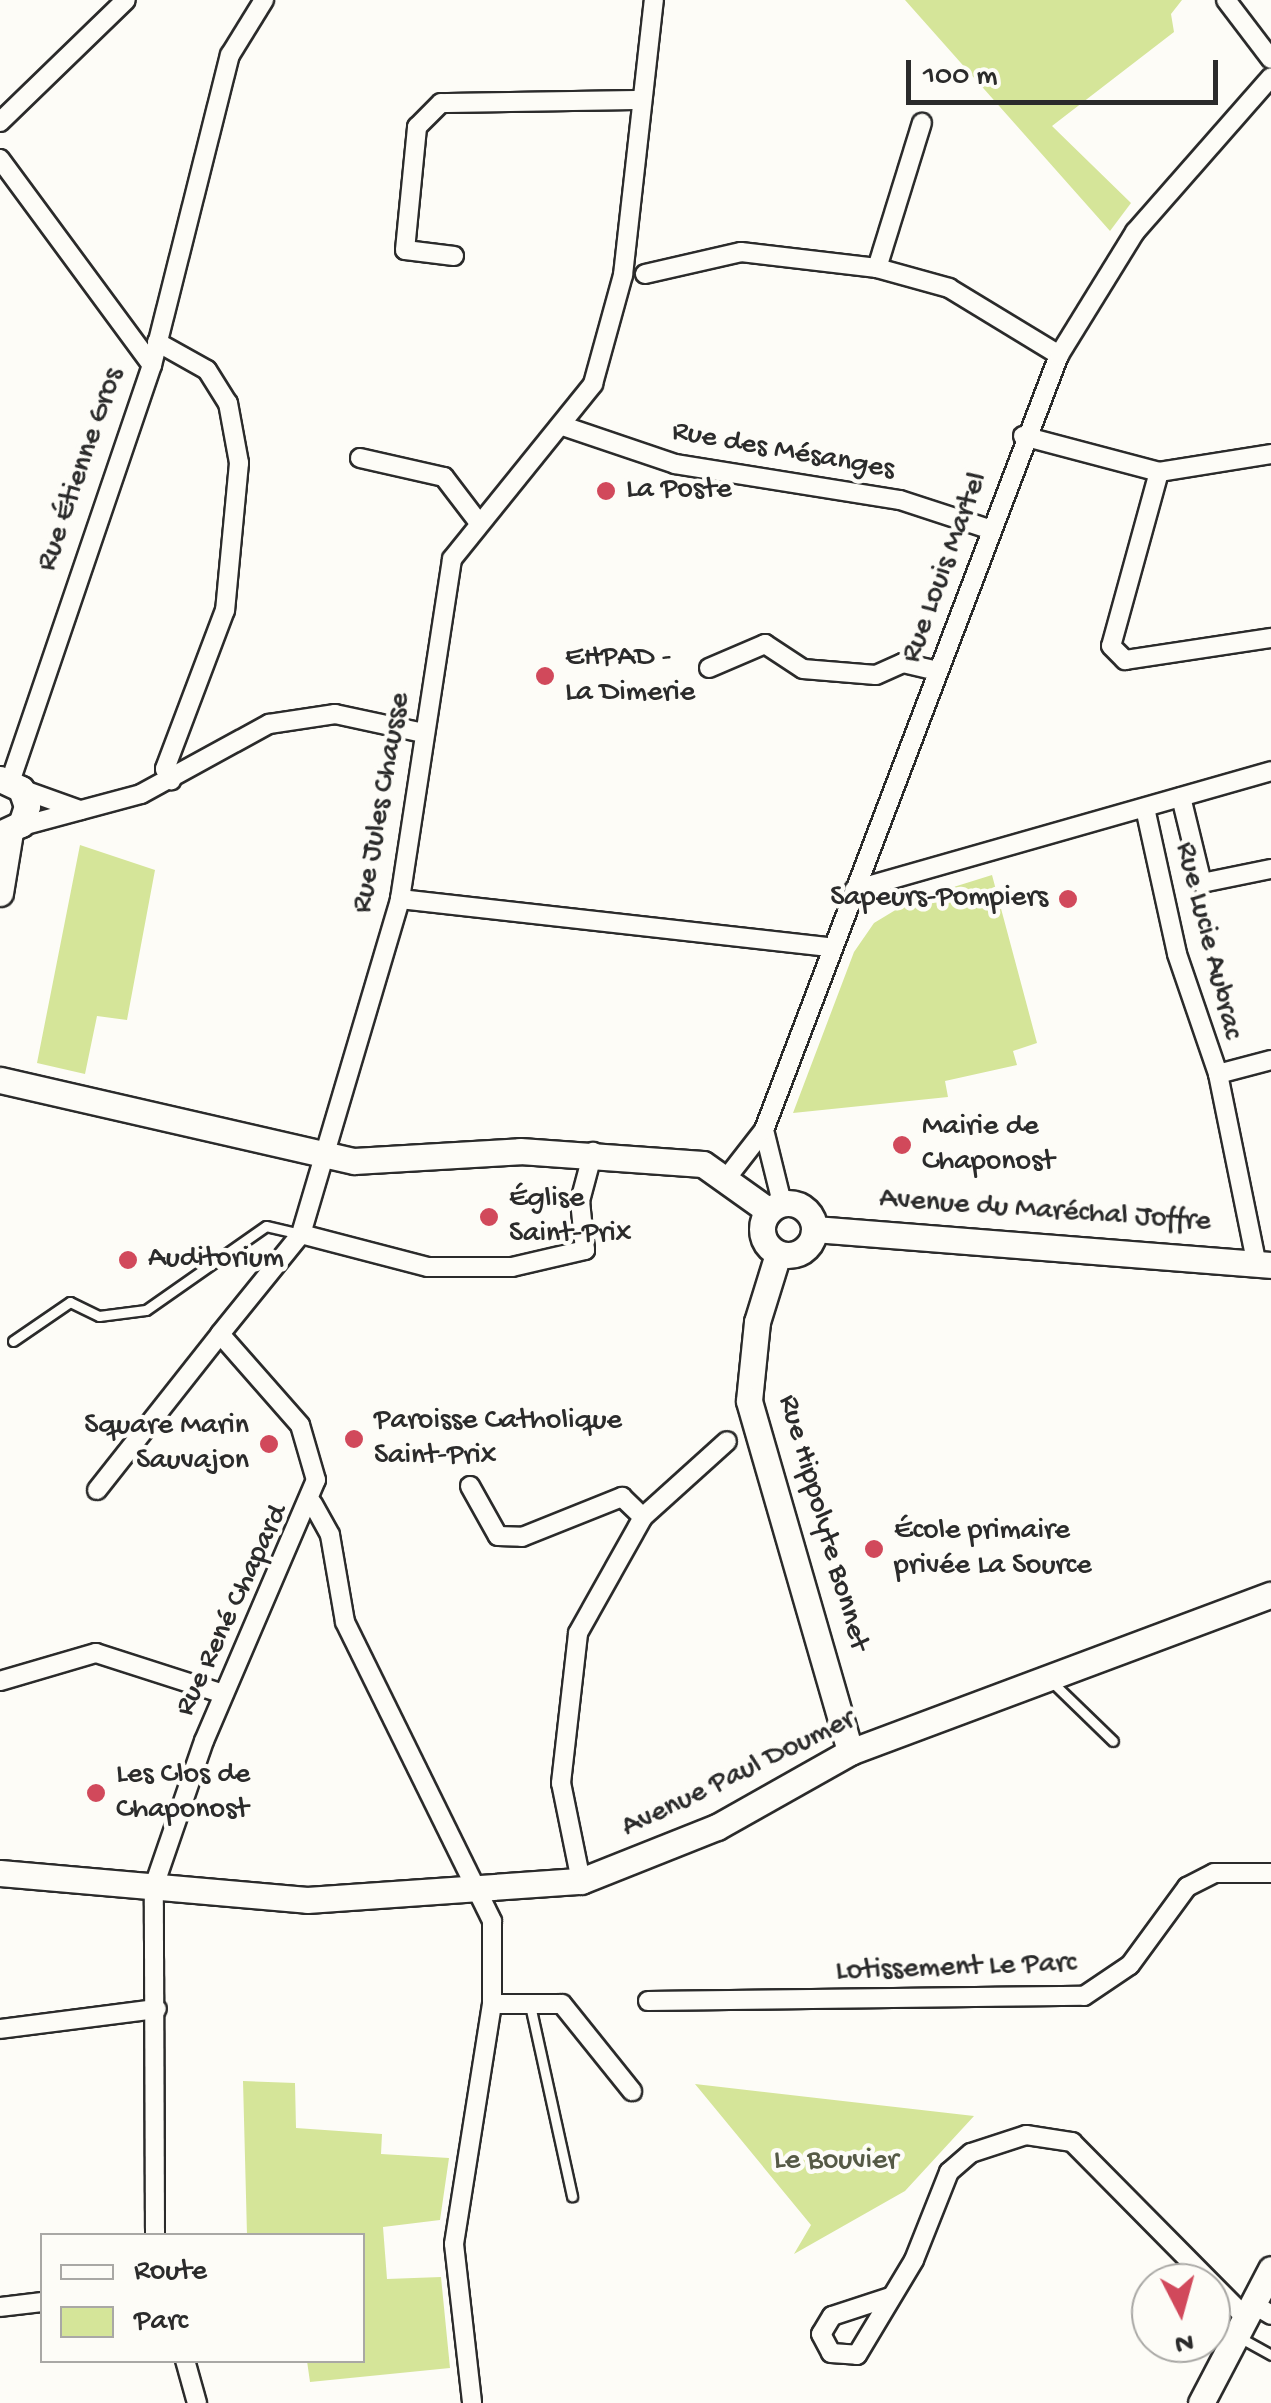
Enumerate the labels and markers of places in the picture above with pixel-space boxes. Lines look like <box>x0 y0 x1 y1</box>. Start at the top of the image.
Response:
place label: La Poste <box>626 473 732 509</box>
marker: La Poste <box>595 480 617 502</box>
place label: EHPAD - La Dimerie <box>565 641 695 712</box>
marker: EHPAD - La Dimerie <box>534 665 556 687</box>
place label: Sapeurs-Pompiers <box>830 881 1048 917</box>
marker: Sapeurs-Pompiers <box>1057 888 1079 910</box>
place label: Mairie de Chaponost <box>922 1110 1054 1180</box>
marker: Mairie de Chaponost <box>891 1134 913 1156</box>
place label: Église Saint-Prix <box>509 1182 631 1252</box>
marker: Église Saint-Prix <box>478 1206 500 1228</box>
place label: Auditorium <box>148 1242 284 1278</box>
marker: Auditorium <box>117 1249 139 1271</box>
place label: Paroisse Catholique Saint-Prix <box>374 1404 622 1474</box>
place label: Square Marin Sauvajon <box>84 1409 249 1480</box>
marker: Paroisse Catholique Saint-Prix <box>343 1428 365 1450</box>
marker: Square Marin Sauvajon <box>258 1433 280 1455</box>
place label: École primaire privée La Source <box>894 1514 1092 1584</box>
marker: École primaire privée La Source <box>863 1538 885 1560</box>
place label: Les Clos de Chaponost <box>116 1758 250 1828</box>
marker: Les Clos de Chaponost <box>85 1782 107 1804</box>

